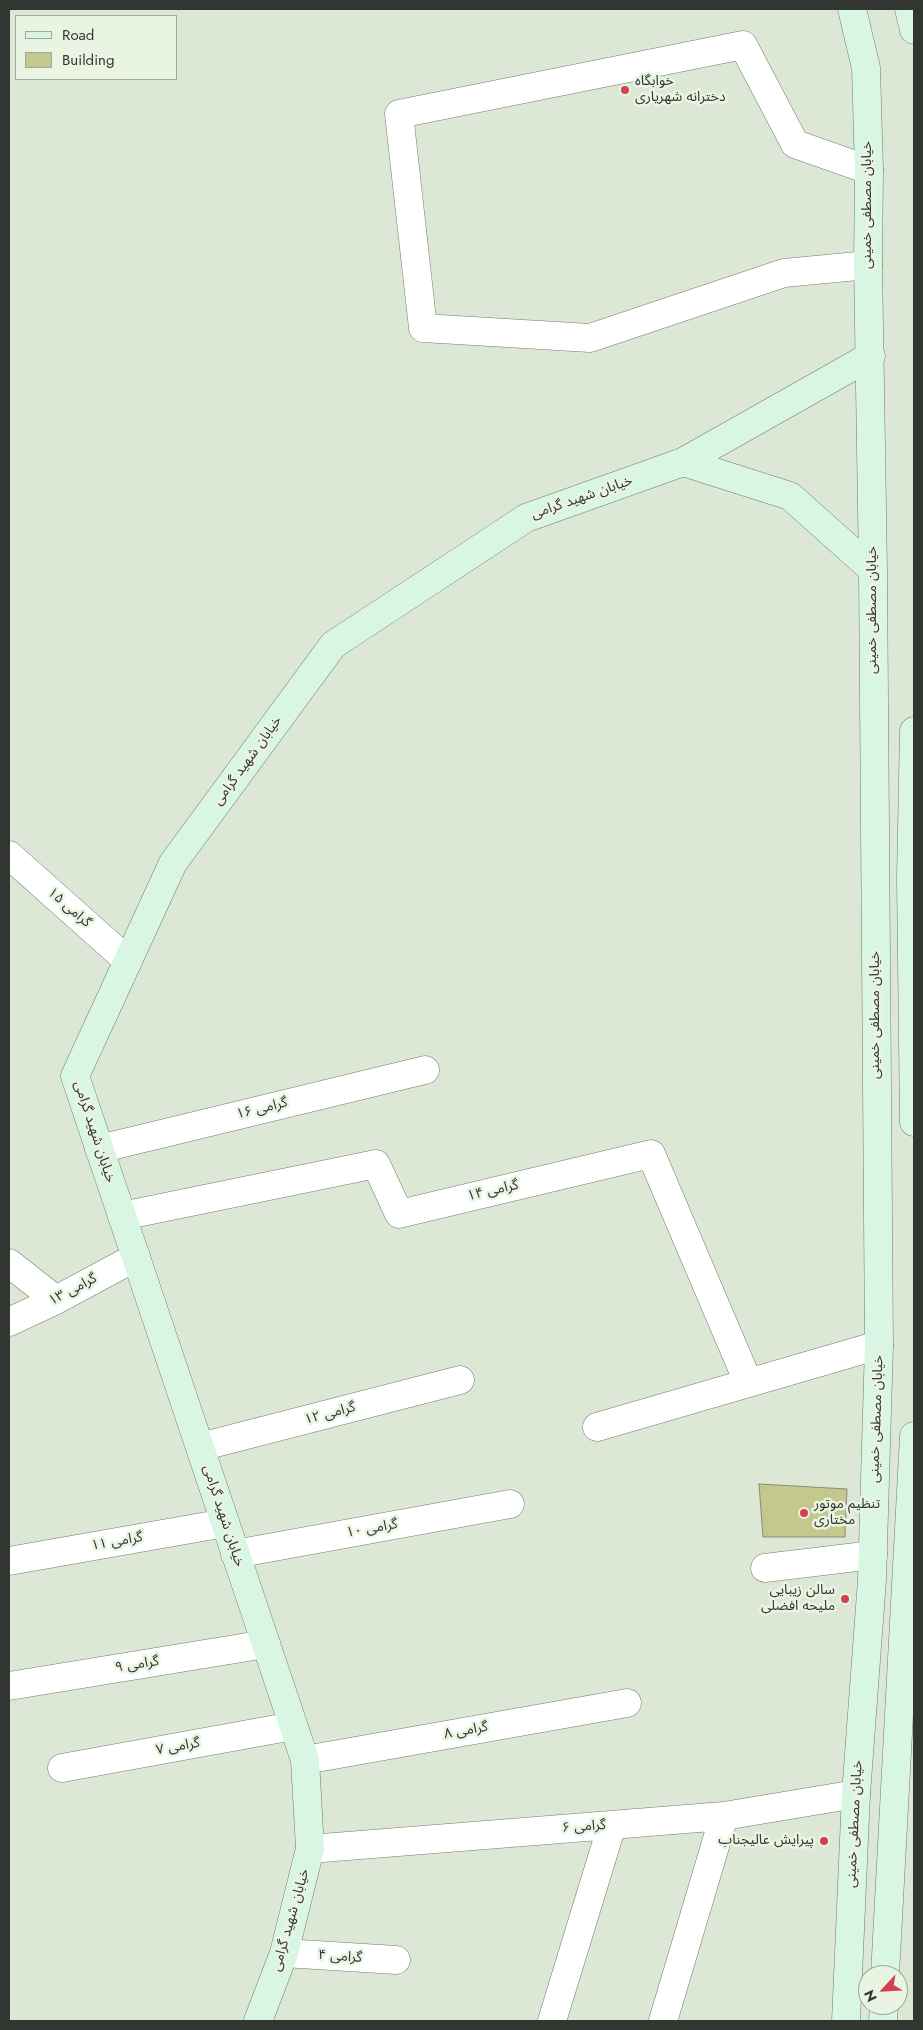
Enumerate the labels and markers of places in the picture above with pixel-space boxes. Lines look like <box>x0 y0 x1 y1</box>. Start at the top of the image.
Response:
place label: خوابگاه دخترانه شهریاری <box>635 74 726 106</box>
marker: خوابگاه دخترانه شهریاری <box>619 84 631 96</box>
place label: تنظیم موتور مختاری <box>814 1497 880 1530</box>
marker: تنظیم موتور مختاری <box>798 1507 810 1519</box>
place label: سالن زیبایی ملیحه افضلی <box>761 1583 835 1615</box>
marker: سالن زیبایی ملیحه افضلی <box>839 1593 851 1605</box>
place label: پیرایش عالیجناب <box>718 1833 814 1849</box>
marker: پیرایش عالیجناب <box>818 1835 830 1847</box>

